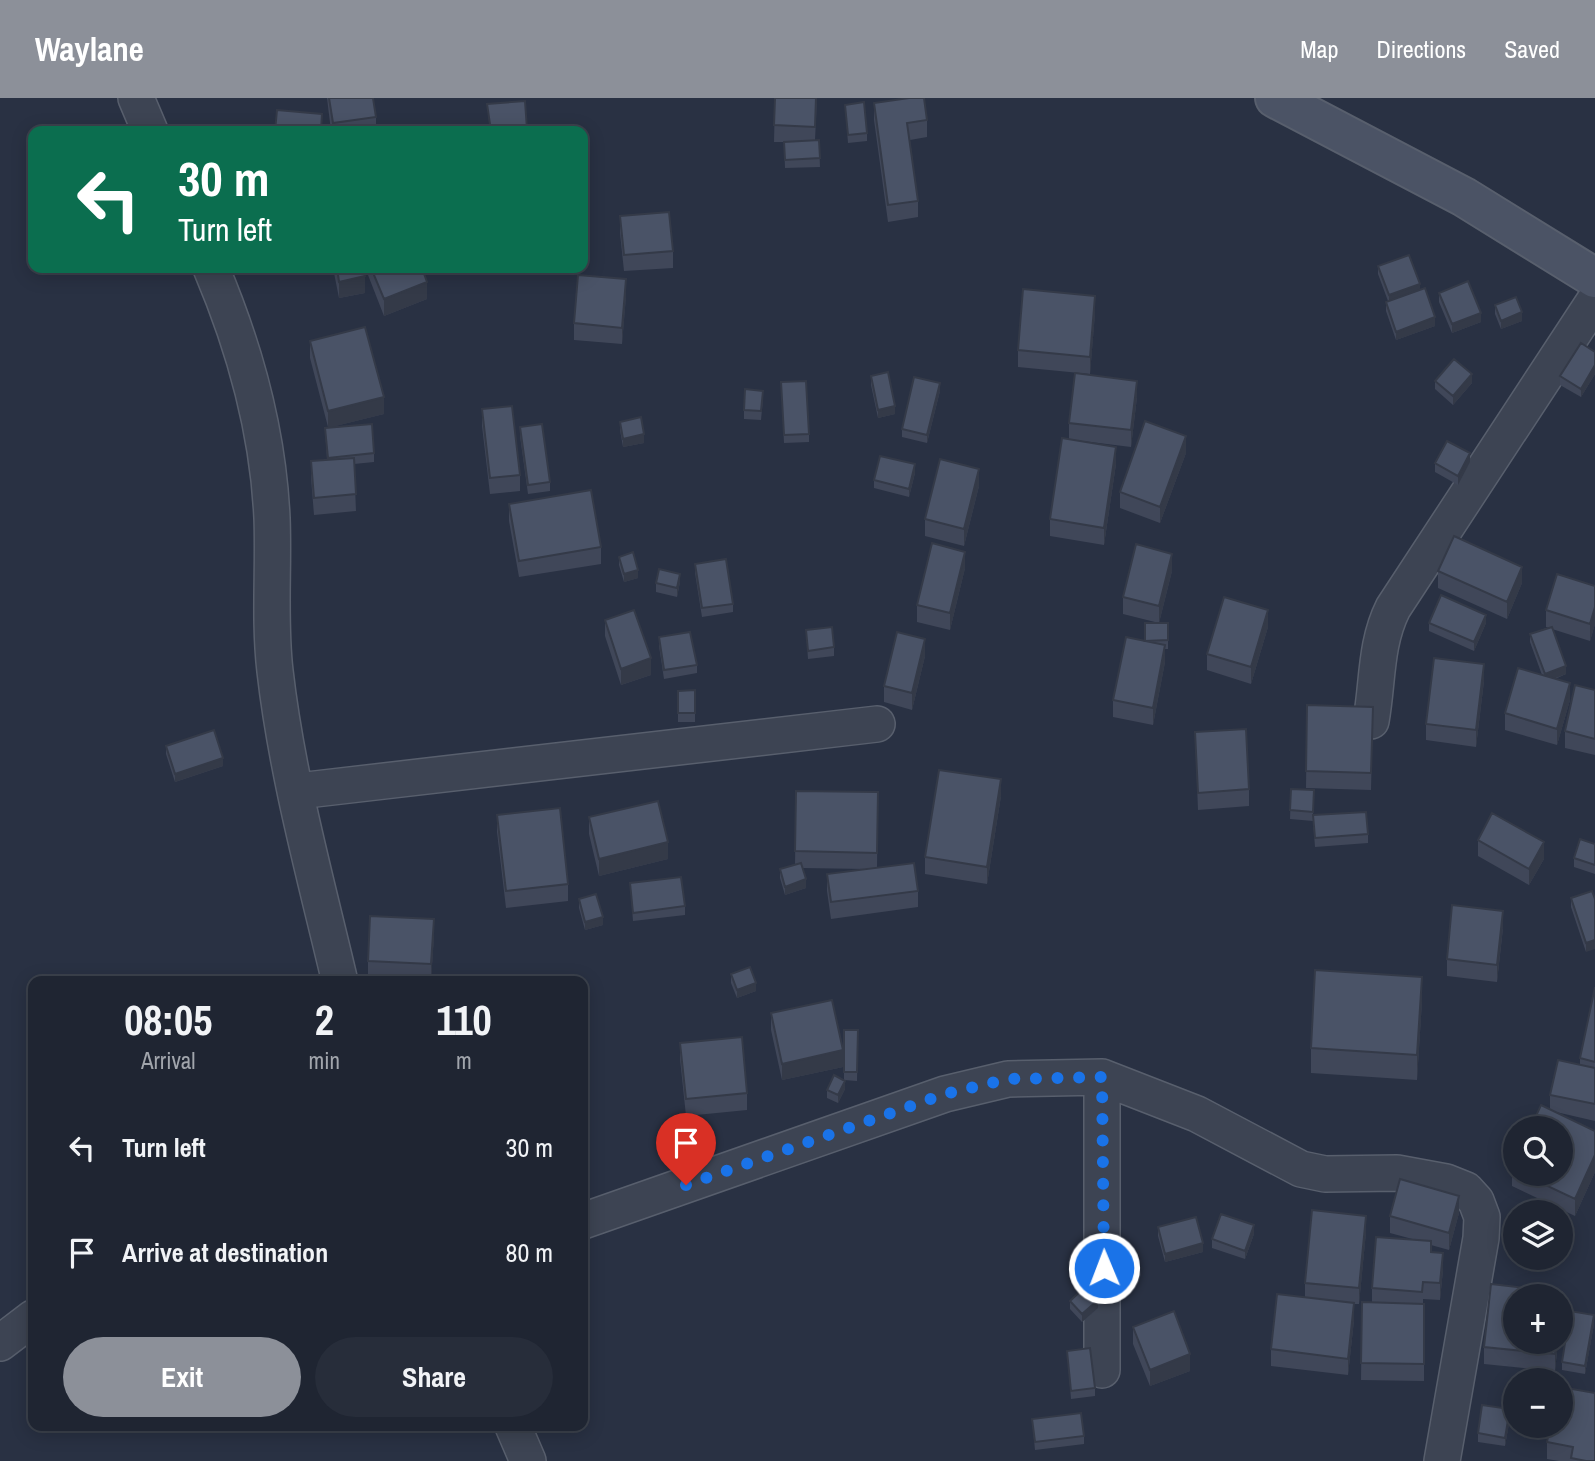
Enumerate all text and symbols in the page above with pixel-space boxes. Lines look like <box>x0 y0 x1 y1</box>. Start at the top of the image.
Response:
text: Waylane <box>35 27 144 71</box>
text: Map <box>1300 33 1338 65</box>
text: Directions <box>1376 33 1466 65</box>
text: Saved <box>1504 33 1560 65</box>
text: 30 m <box>178 145 270 211</box>
icon: left <box>63 154 154 245</box>
text: Turn left <box>178 208 272 251</box>
text: 08:05 <box>124 992 212 1048</box>
text: 2 <box>315 992 334 1048</box>
text: 110 <box>436 992 492 1048</box>
text: Arrival <box>141 1045 196 1076</box>
text: min <box>309 1045 340 1076</box>
text: m <box>456 1045 472 1076</box>
pin <box>656 1113 716 1185</box>
map controls <box>1503 1116 1573 1438</box>
button: search <box>1503 1116 1573 1186</box>
icon: arrive <box>667 1124 705 1162</box>
icon: left <box>63 1129 101 1167</box>
text: Turn left <box>122 1130 206 1165</box>
text: 30 m <box>506 1130 553 1165</box>
button: layers <box>1503 1200 1573 1270</box>
position arrow <box>1067 1231 1141 1305</box>
icon: arrive <box>63 1234 101 1272</box>
text: Arrive at destination <box>122 1235 328 1270</box>
text: 80 m <box>506 1235 553 1270</box>
button: + <box>1503 1284 1573 1354</box>
button: Exit <box>63 1337 301 1417</box>
button: Share <box>315 1337 553 1417</box>
button: − <box>1503 1368 1573 1438</box>

